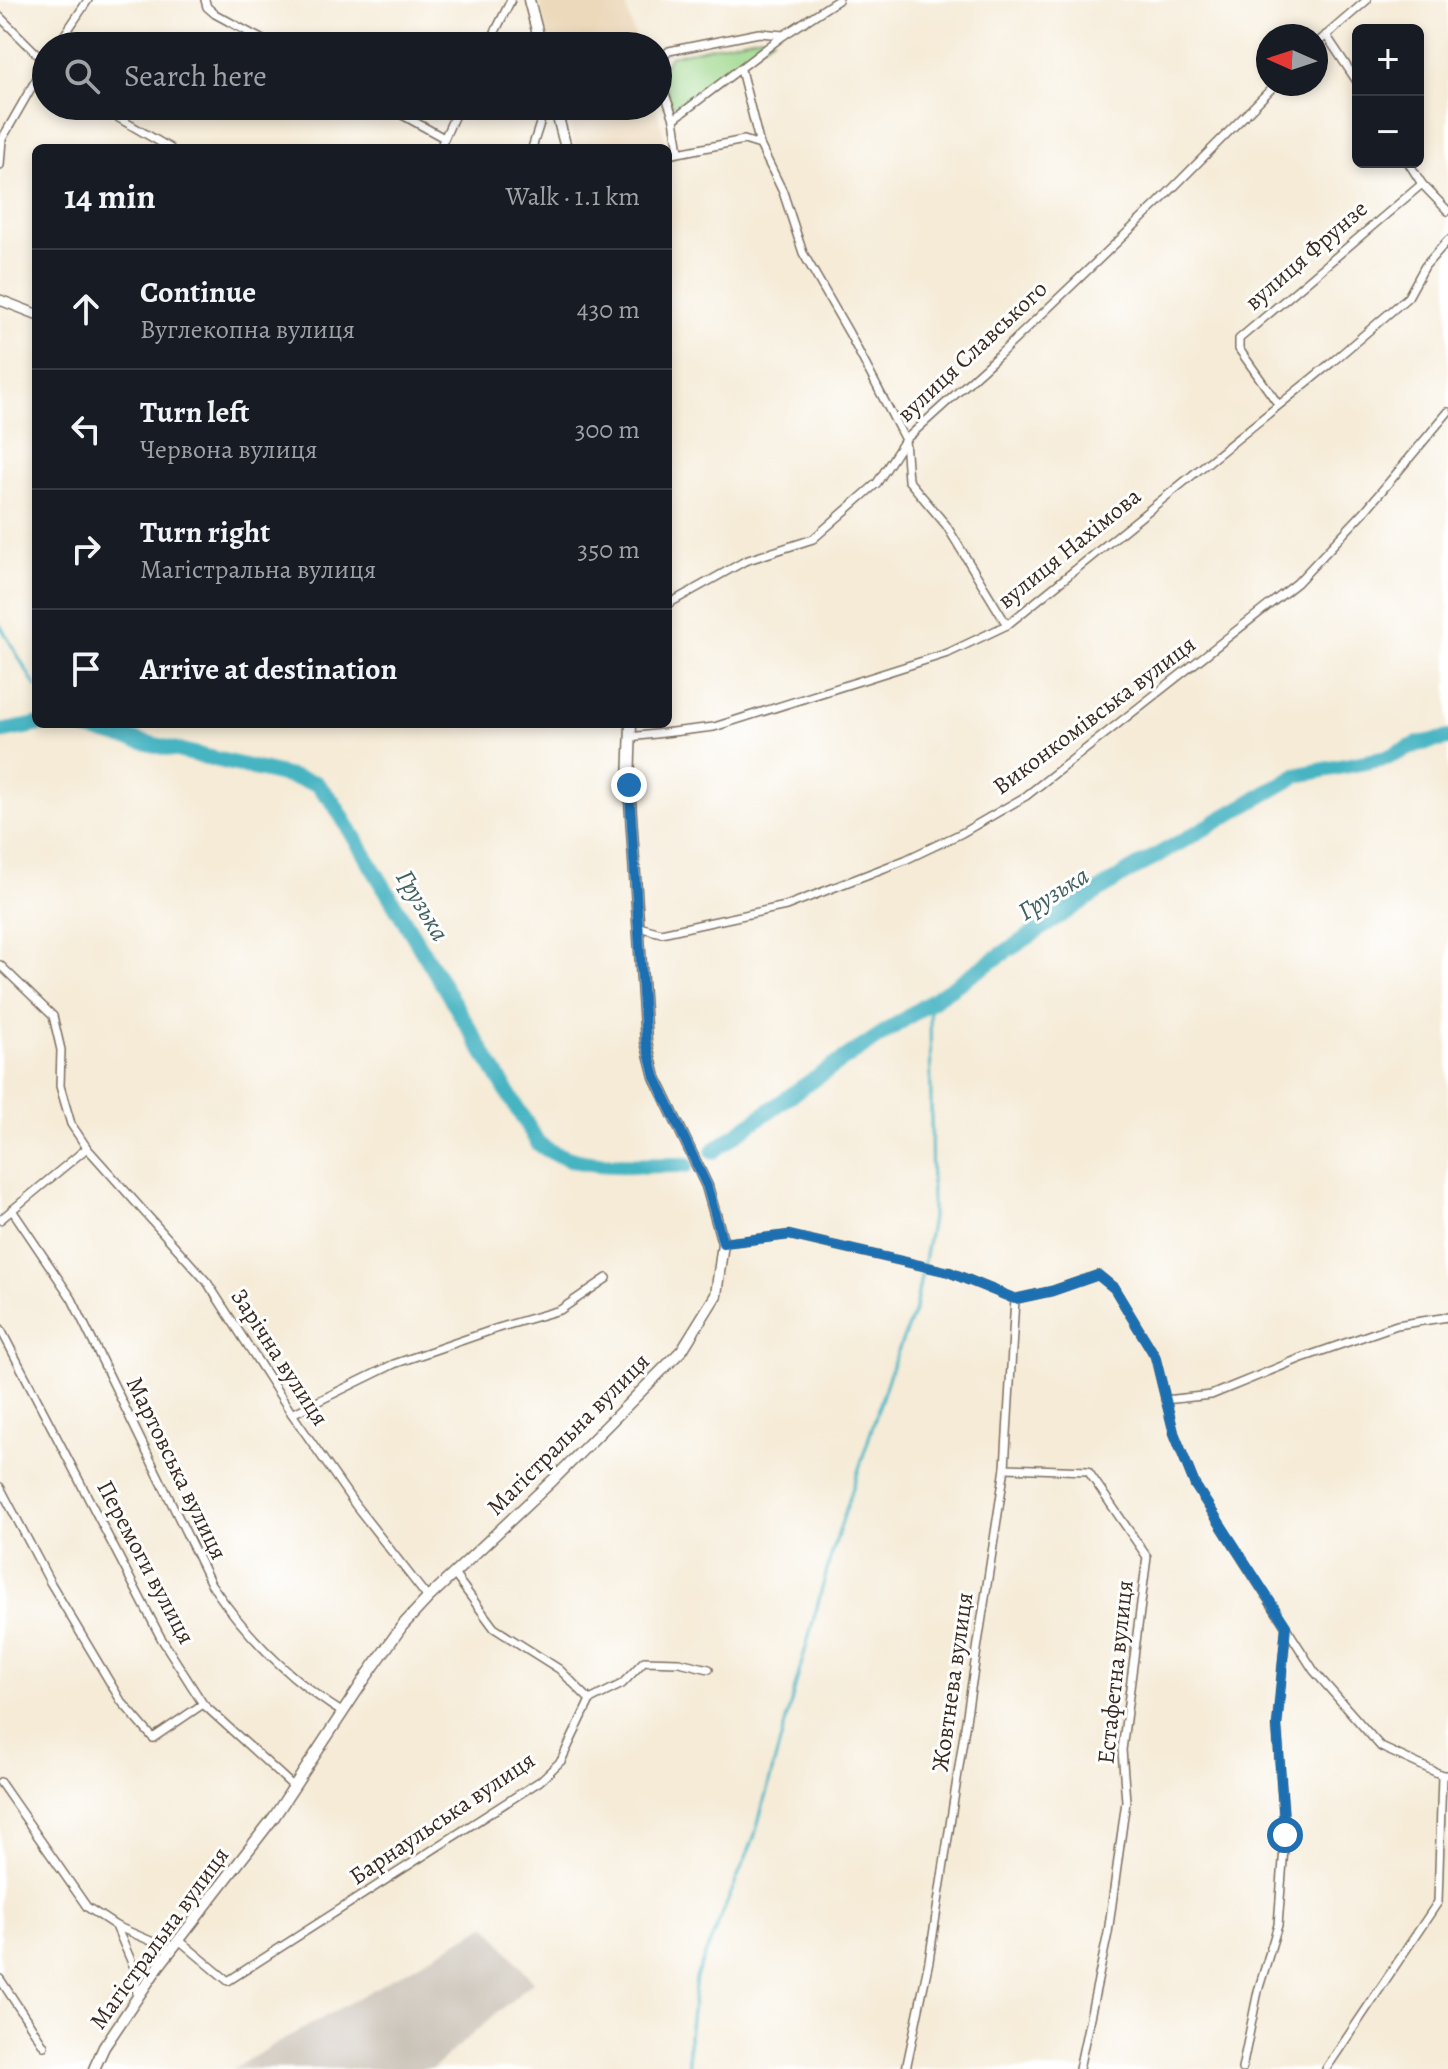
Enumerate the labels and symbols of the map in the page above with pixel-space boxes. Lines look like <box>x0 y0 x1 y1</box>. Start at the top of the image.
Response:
north arrow <box>1256 24 1328 96</box>
street label: вулиця Фрунзе <box>1238 193 1374 317</box>
street label: вулиця Славського <box>890 273 1054 429</box>
street label: вулиця Нахімова <box>991 480 1147 616</box>
street label: Виконкомівська вулиця <box>986 628 1202 802</box>
route end <box>611 767 647 803</box>
water label: Грузька <box>1011 858 1096 929</box>
water label: Грузька <box>388 863 458 948</box>
street label: Зарічна вулиця <box>224 1282 336 1432</box>
street label: Магістральна вулиця <box>480 1346 656 1522</box>
street label: Мартовська вулиця <box>119 1371 235 1565</box>
street label: Перемоги вулиця <box>89 1474 203 1650</box>
street label: Естафетна вулиця <box>1089 1578 1141 1766</box>
street label: Жовтнева вулиця <box>924 1590 980 1774</box>
street label: Барнаульська вулиця <box>343 1744 541 1892</box>
route start <box>1267 1817 1303 1853</box>
street label: Магістральна вулиця <box>82 1840 236 2036</box>

